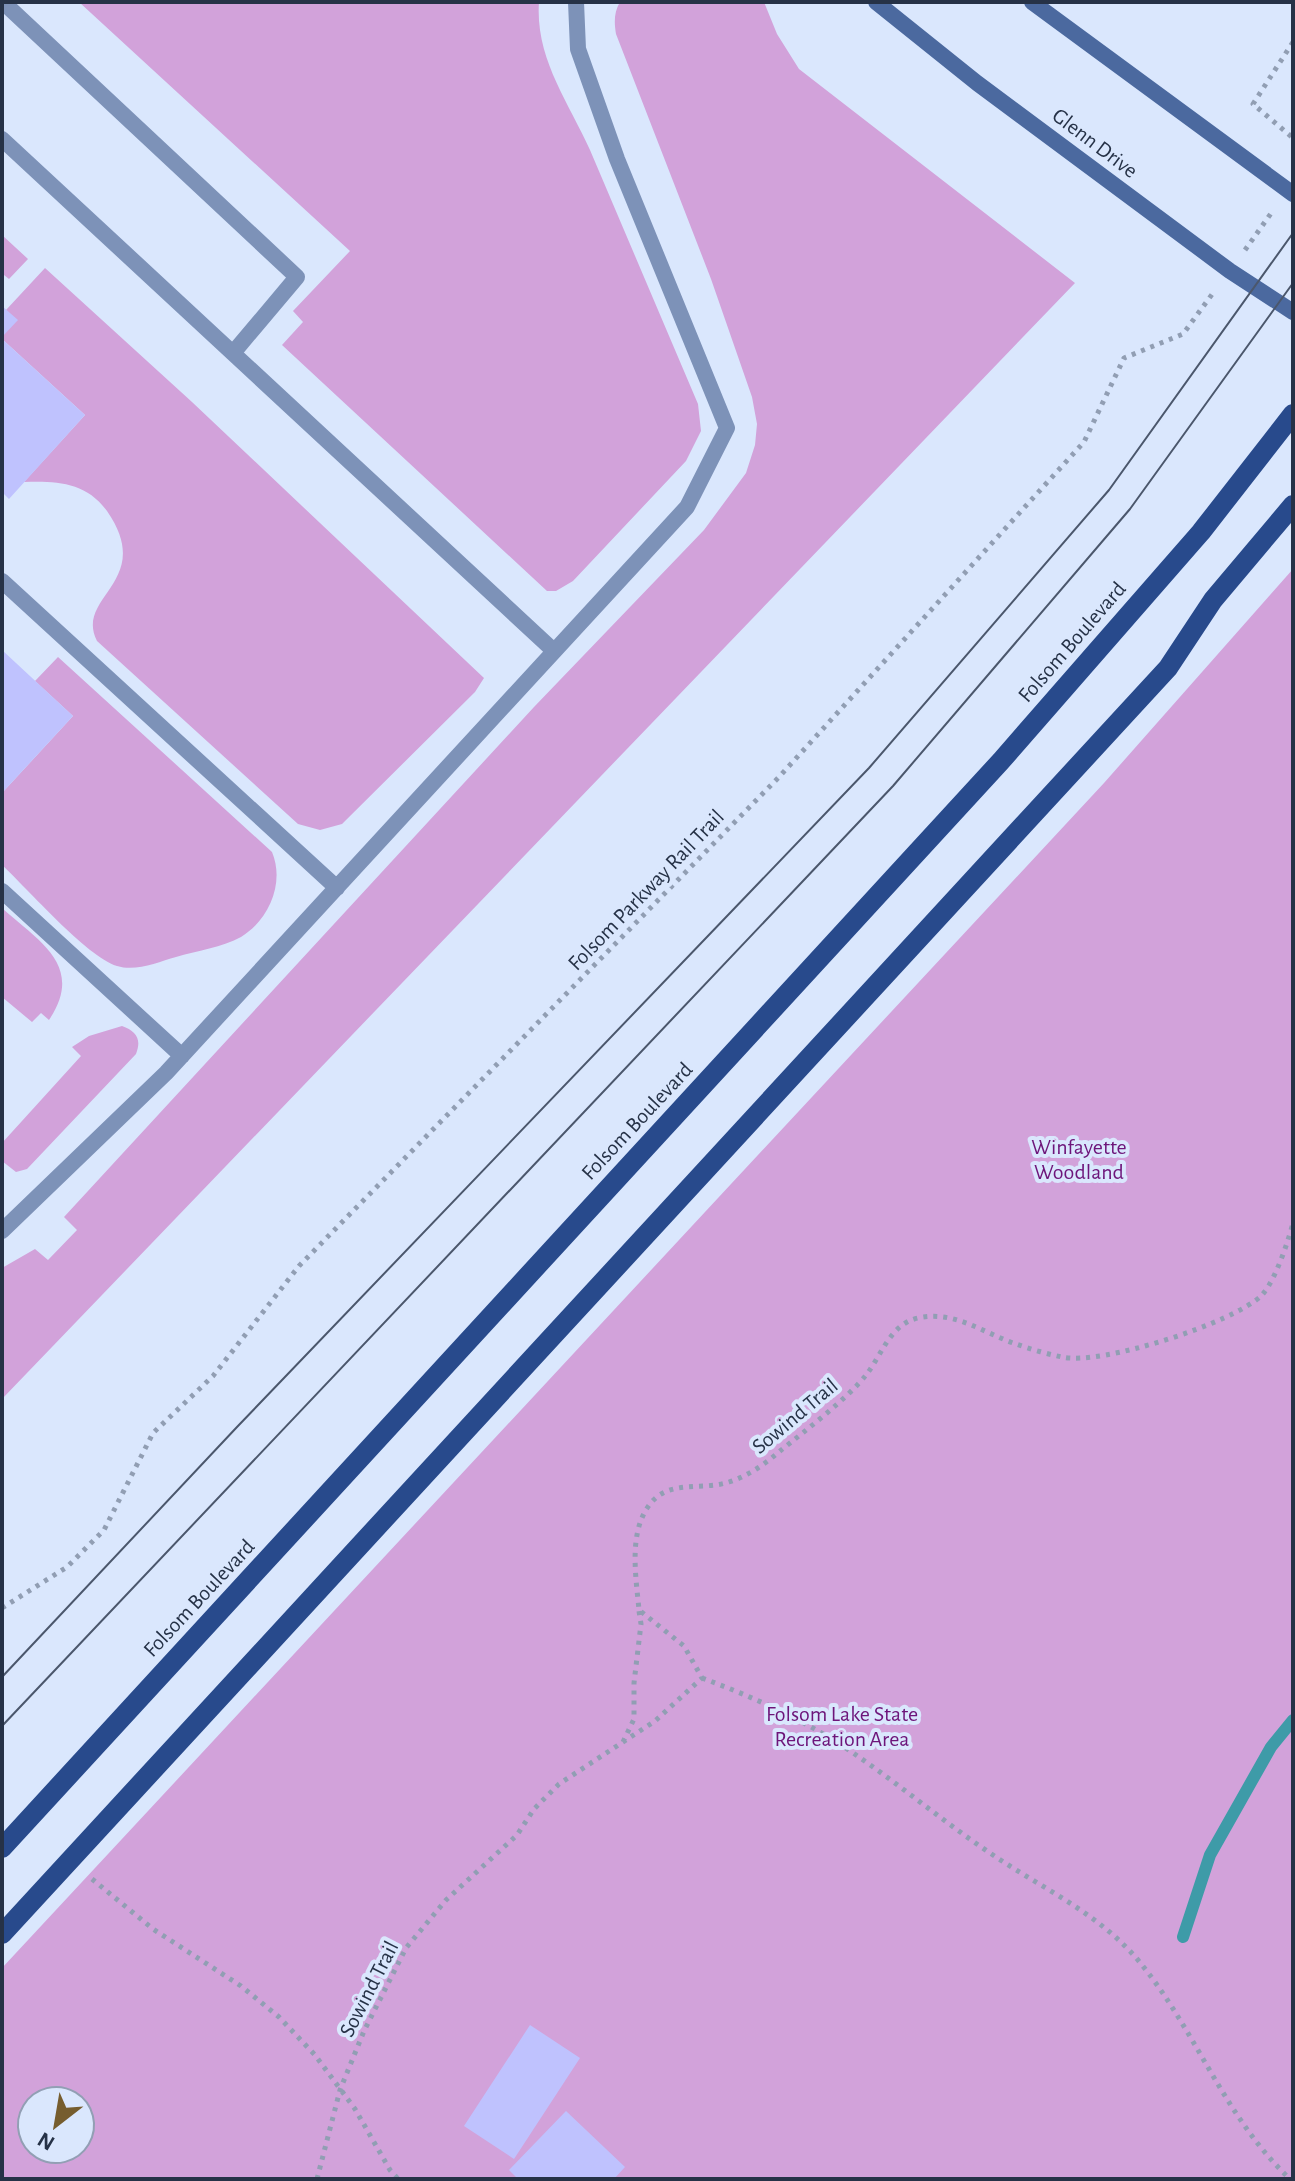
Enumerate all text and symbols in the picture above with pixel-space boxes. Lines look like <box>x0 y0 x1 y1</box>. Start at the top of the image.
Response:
street label: Glenn Drive <box>1048 104 1142 182</box>
street label: Folsom Boulevard <box>1014 578 1130 706</box>
street label: Folsom Parkway Rail Trail <box>564 805 728 975</box>
street label: Folsom Boulevard <box>577 1058 697 1184</box>
park label: Winfayette Woodland <box>1031 1136 1127 1183</box>
street label: Sowind Trail <box>748 1374 842 1458</box>
street label: Folsom Boulevard <box>139 1535 259 1661</box>
park label: Folsom Lake State Recreation Area <box>766 1703 918 1750</box>
street label: Sowind Trail <box>336 1938 402 2040</box>
north arrow <box>16 2085 96 2165</box>
text: N <box>34 2128 58 2155</box>

